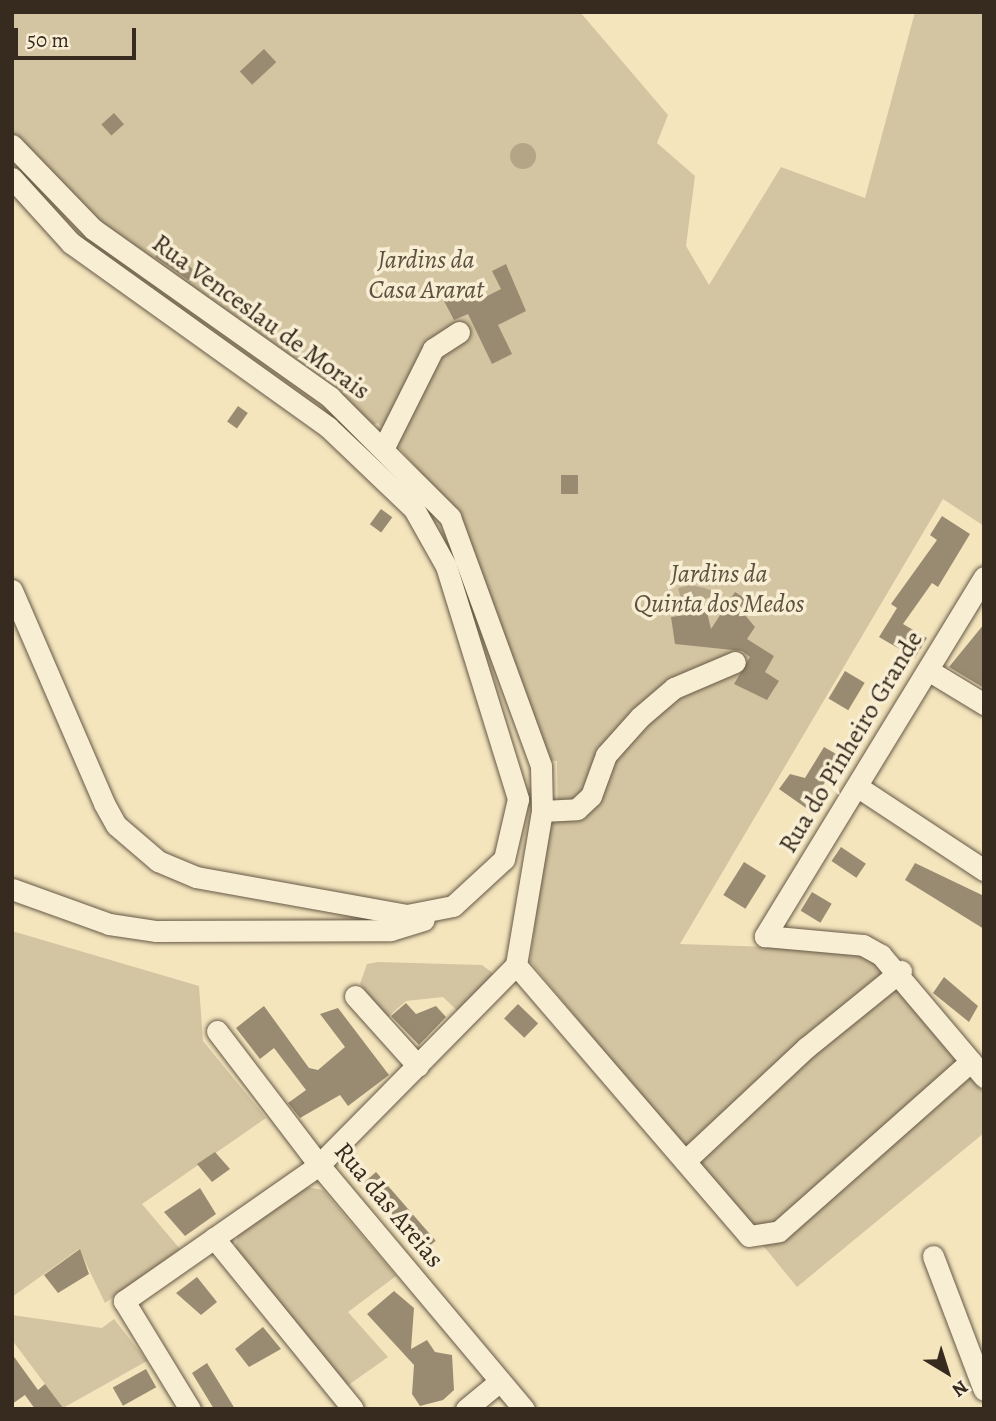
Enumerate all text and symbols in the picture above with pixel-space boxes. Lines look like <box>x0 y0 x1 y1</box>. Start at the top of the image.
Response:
scale bar <box>18 14 140 58</box>
text: 50 m <box>27 26 69 54</box>
street label: Rua Venceslau de Morais <box>146 228 376 406</box>
park label: Jardins da Casa Ararat <box>368 244 484 306</box>
park label: Jardins da Quinta dos Medos <box>634 558 804 620</box>
street label: Rua do Pinheiro Grande <box>772 625 930 859</box>
street label: Rua das Areias <box>328 1136 450 1274</box>
north arrow <box>912 1337 982 1407</box>
text: N <box>946 1374 973 1403</box>

